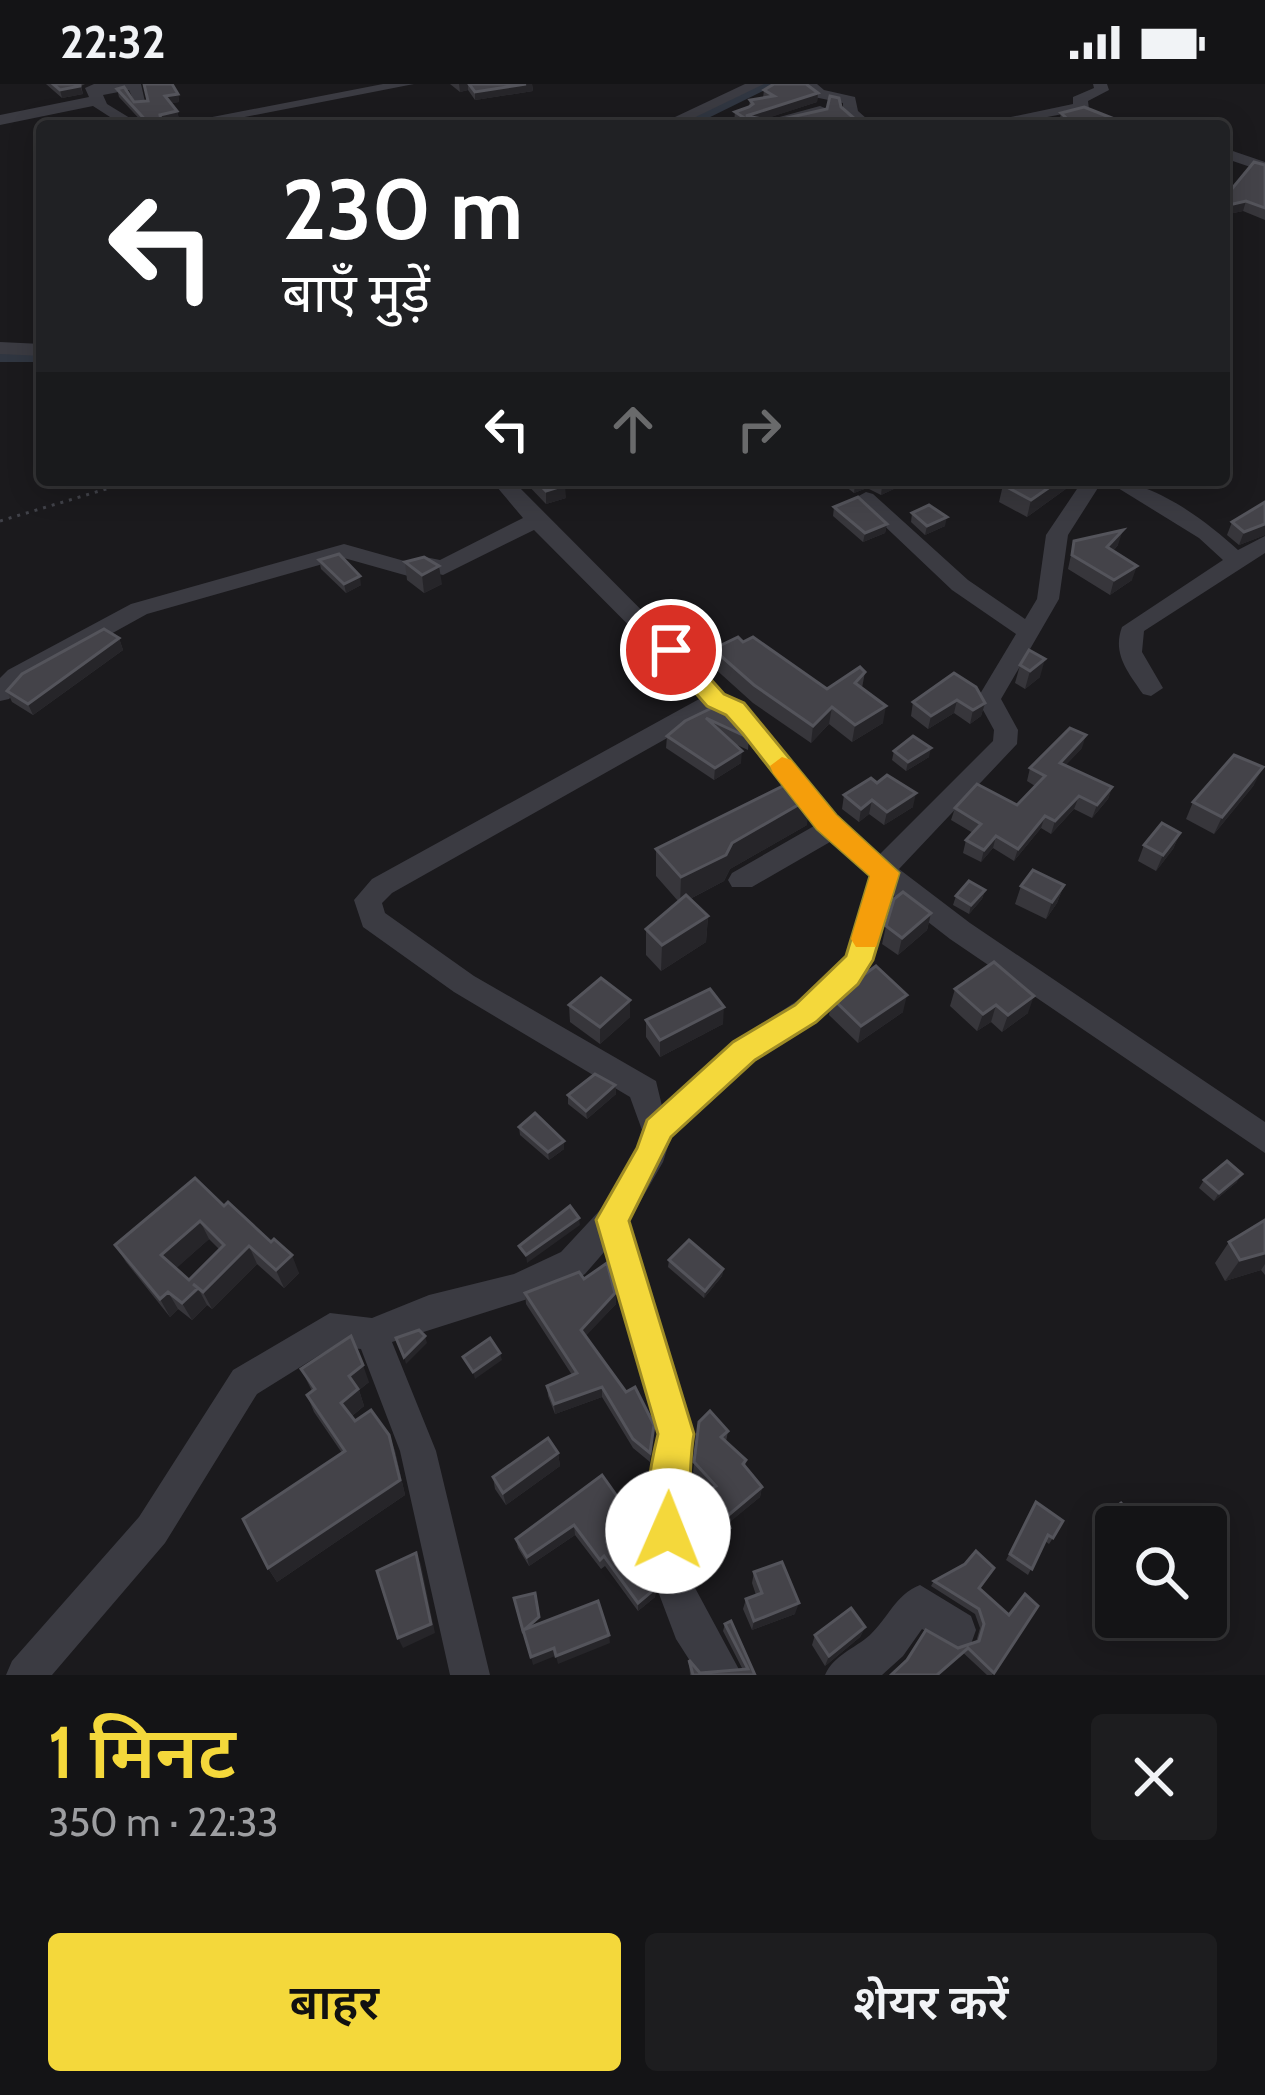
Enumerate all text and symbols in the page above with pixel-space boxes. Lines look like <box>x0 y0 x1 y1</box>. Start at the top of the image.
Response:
text: 22:32 <box>60 15 166 69</box>
text: 230 m <box>282 158 523 260</box>
icon: left <box>84 168 240 324</box>
text: बाएँ मुड़ें <box>282 260 430 326</box>
icon: left <box>474 396 540 462</box>
icon: ahead <box>600 396 666 462</box>
icon: right <box>726 396 792 462</box>
pin <box>620 599 722 701</box>
icon: arrive <box>638 617 704 683</box>
position arrow <box>605 1468 731 1594</box>
map controls <box>1095 1506 1227 1638</box>
button: search <box>1095 1506 1227 1638</box>
text: 1 मिनट <box>48 1709 236 1796</box>
button: close <box>1091 1714 1217 1840</box>
text: 350 m · 22:33 <box>48 1798 278 1846</box>
button: बाहर <box>48 1933 621 2071</box>
button: शेयर करें <box>645 1933 1217 2071</box>

